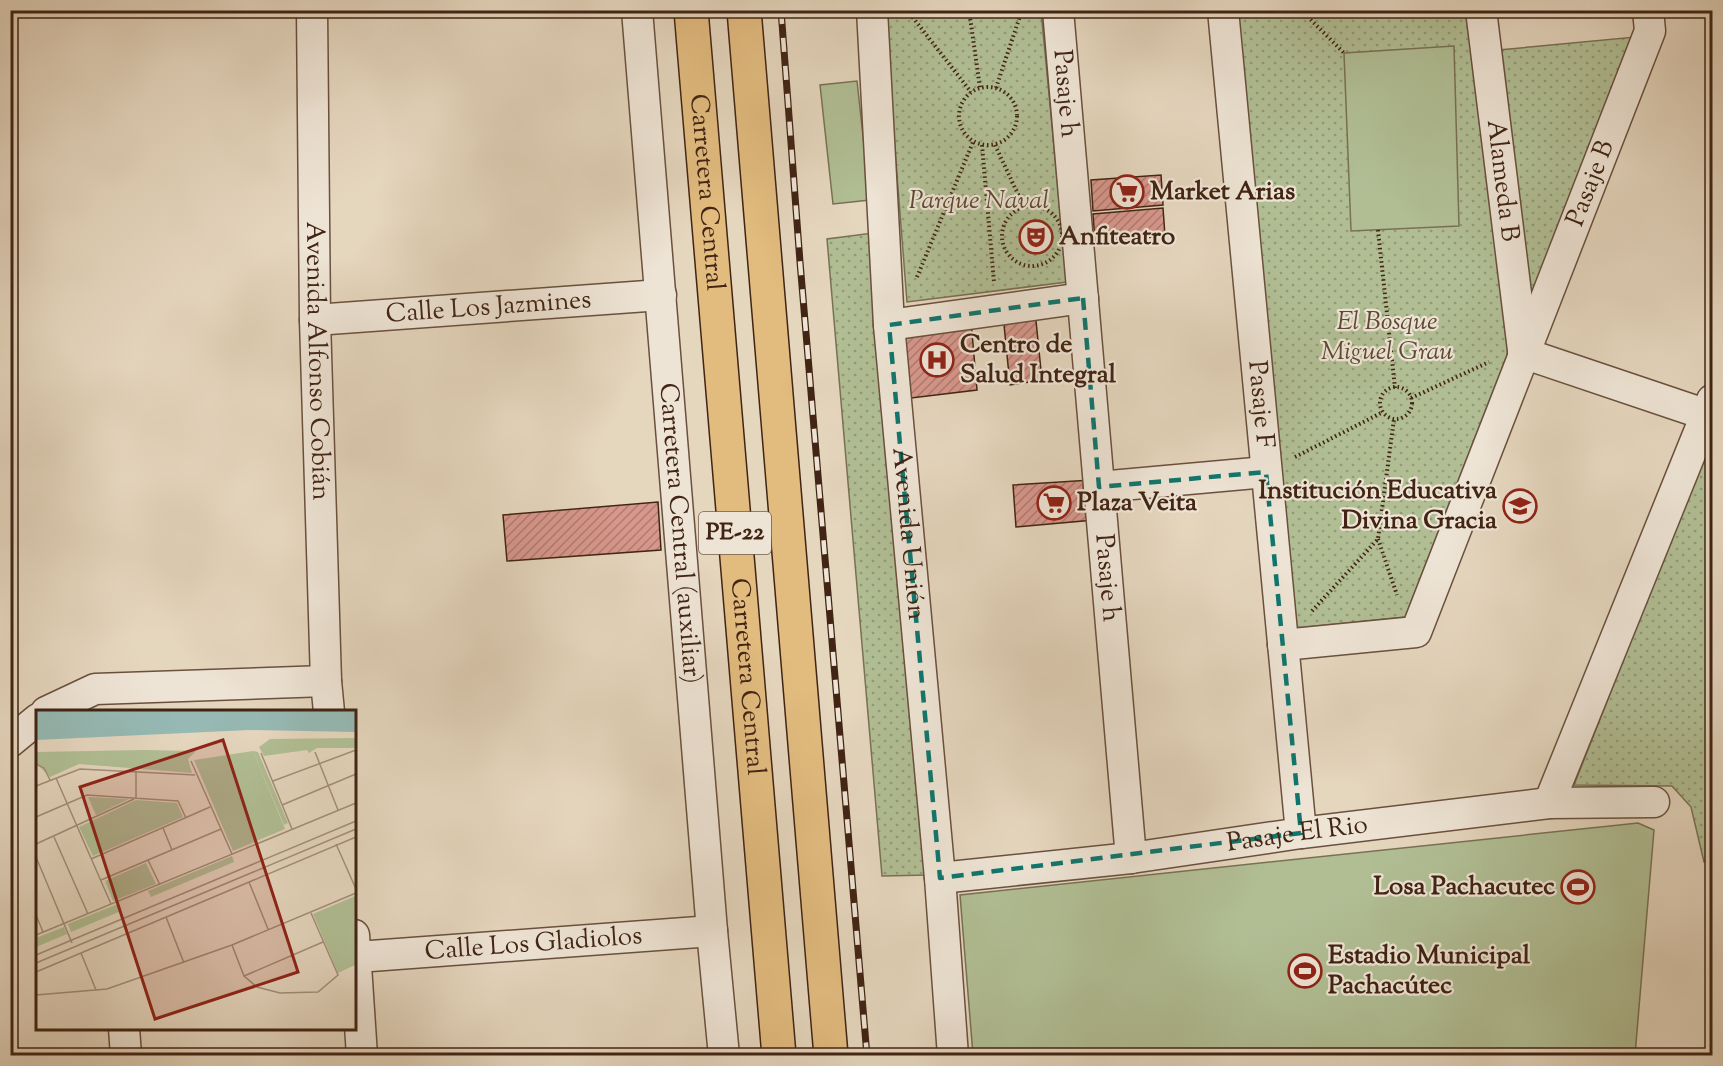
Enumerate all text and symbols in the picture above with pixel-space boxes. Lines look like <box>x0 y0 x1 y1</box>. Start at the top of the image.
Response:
street label: Pasaje h <box>1043 48 1087 139</box>
street label: Carretera Central <box>680 92 733 292</box>
street label: Alameda B <box>1476 118 1528 244</box>
street label: Pasaje B <box>1557 135 1624 232</box>
supermarket icon: Market Arias <box>1109 174 1145 210</box>
place label: Market Arias <box>1150 174 1295 211</box>
park label: Parque Naval <box>909 183 1049 220</box>
theatre icon: Anfiteatro <box>1018 219 1054 255</box>
place label: Anfiteatro <box>1059 219 1175 256</box>
street label: Avenida Alfonso Cobián <box>296 221 339 501</box>
street label: Calle Los Jazmines <box>385 282 593 333</box>
park label: El Bosque Miguel Grau <box>1321 304 1454 371</box>
place label: Centro de Salud Integral <box>960 327 1117 394</box>
hospital icon: Centro de Salud Integral <box>919 342 955 378</box>
street label: Pasaje F <box>1238 359 1283 450</box>
street label: Carretera Central (auxiliar) <box>649 382 710 685</box>
street label: Avenida Unión <box>882 446 935 622</box>
place label: Institución Educativa Divina Gracia <box>1258 473 1497 540</box>
supermarket icon: Plaza Veita <box>1036 485 1072 521</box>
place label: Plaza Veita <box>1077 485 1197 522</box>
school or university icon: Institución Educativa Divina Gracia <box>1502 488 1538 524</box>
road number: PE-22 <box>699 512 771 554</box>
street label: Pasaje h <box>1085 532 1129 624</box>
street label: Carretera Central <box>720 577 774 777</box>
inset map <box>36 710 356 1030</box>
street label: Pasaje El Rio <box>1224 807 1370 862</box>
place label: Losa Pachacutec <box>1373 869 1555 906</box>
sports icon: Losa Pachacutec <box>1560 869 1596 905</box>
street label: Calle Los Gladiolos <box>424 918 644 970</box>
place label: Estadio Municipal Pachacútec <box>1328 938 1531 1005</box>
sports icon: Estadio Municipal Pachacútec <box>1287 953 1323 989</box>

